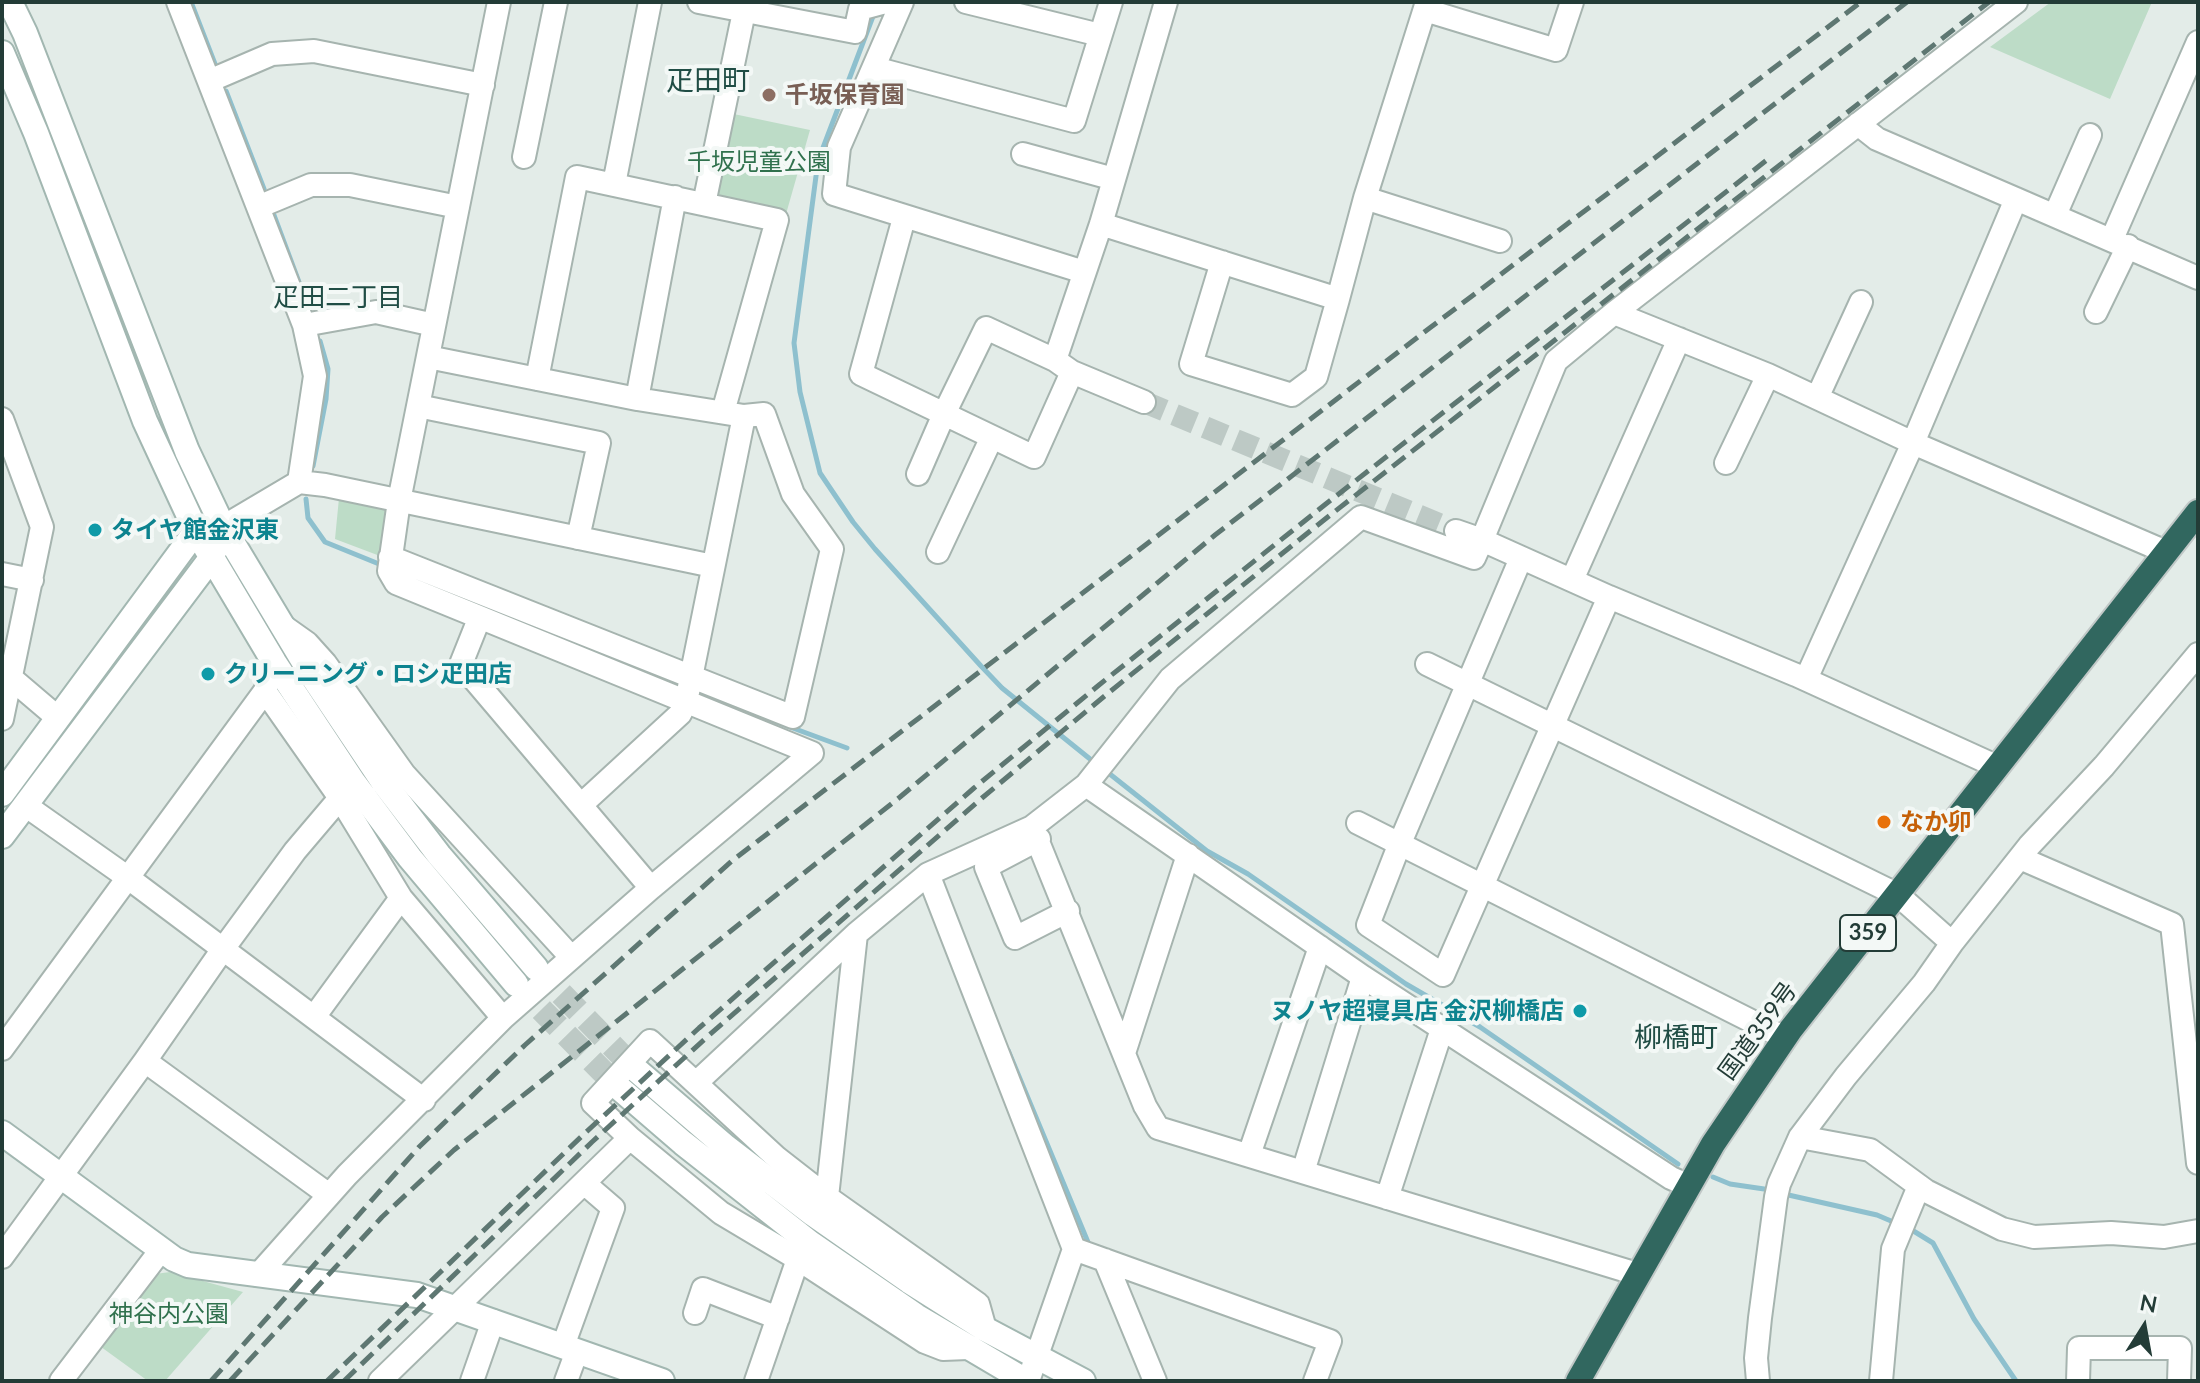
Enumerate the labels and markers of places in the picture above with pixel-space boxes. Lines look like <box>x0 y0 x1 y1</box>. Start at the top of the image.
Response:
place label: 千坂保育園 <box>785 81 905 109</box>
marker: 千坂保育園 <box>760 86 778 104</box>
place label: タイヤ館金沢東 <box>111 516 279 544</box>
marker: タイヤ館金沢東 <box>86 521 104 539</box>
place label: クリーニング・ロシ疋田店 <box>224 660 512 688</box>
marker: クリーニング・ロシ疋田店 <box>199 665 217 683</box>
place label: なか卯 <box>1900 808 1972 836</box>
marker: なか卯 <box>1875 813 1893 831</box>
place label: ヌノヤ超寝具店 金沢柳橋店 <box>1270 997 1564 1025</box>
marker: ヌノヤ超寝具店 金沢柳橋店 <box>1571 1002 1589 1020</box>

